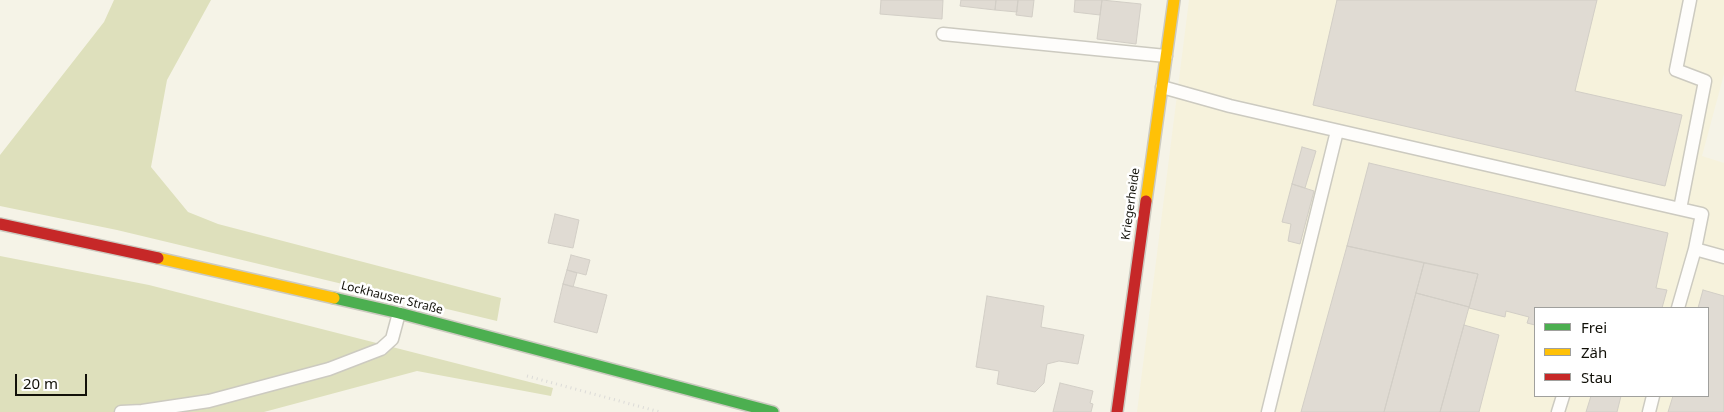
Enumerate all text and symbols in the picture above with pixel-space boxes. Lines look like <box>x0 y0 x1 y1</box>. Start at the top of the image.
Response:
street label: Kriegerheide <box>1119 167 1143 241</box>
street label: Lockhauser Straße <box>340 278 444 318</box>
legend <box>1534 307 1709 397</box>
text: Frei <box>1581 317 1607 337</box>
text: Zäh <box>1581 342 1607 362</box>
scale bar <box>18 364 90 396</box>
text: Stau <box>1581 367 1612 387</box>
text: 20 m <box>23 373 58 393</box>

